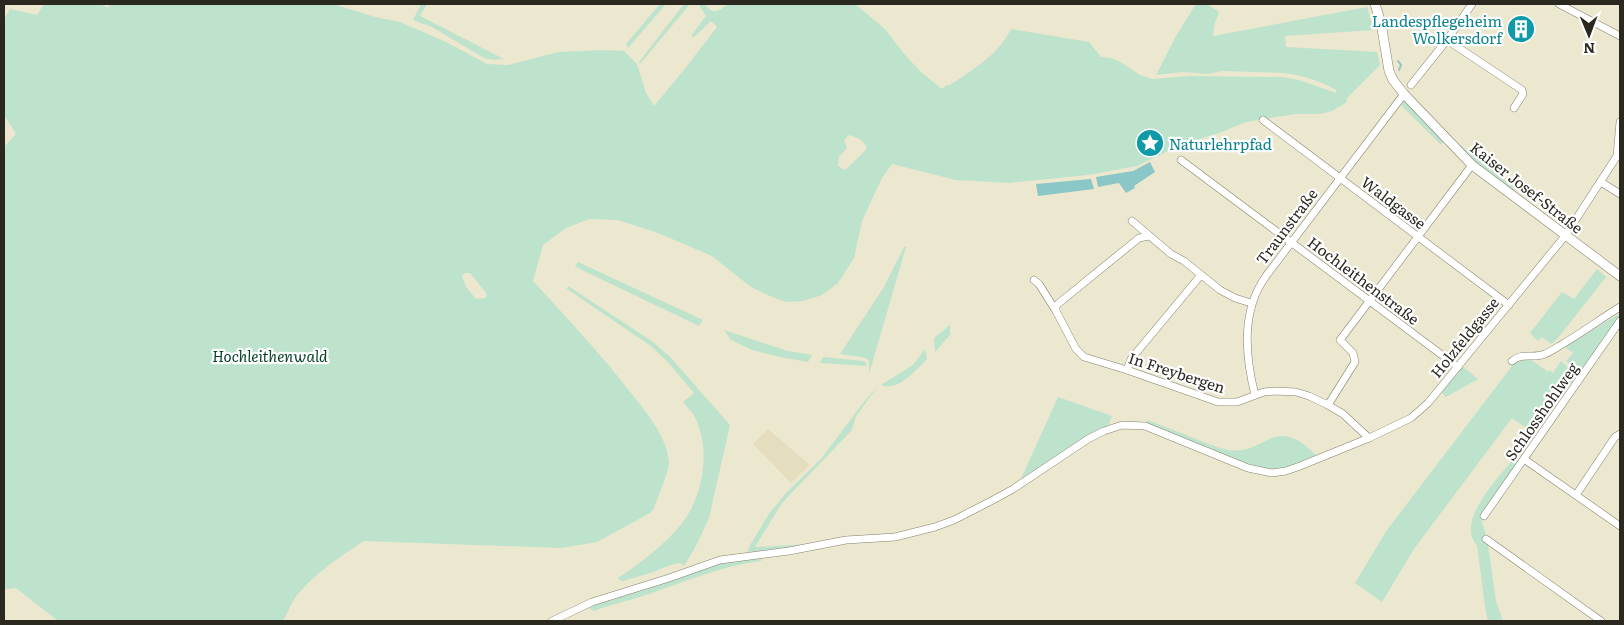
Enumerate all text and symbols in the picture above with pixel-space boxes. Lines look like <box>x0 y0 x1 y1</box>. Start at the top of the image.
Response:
place label: Landespflegeheim Wolkersdorf <box>1372 9 1503 49</box>
north arrow <box>1564 10 1614 60</box>
building icon: Landespflegeheim Wolkersdorf <box>1506 14 1536 44</box>
text: N <box>1583 39 1595 59</box>
place icon: Naturlehrpfad <box>1135 128 1165 158</box>
place label: Naturlehrpfad <box>1169 132 1272 155</box>
street label: Kaiser Josef-Straße <box>1466 135 1589 239</box>
street label: Waldgasse <box>1357 170 1431 234</box>
street label: Traunstraße <box>1250 183 1322 269</box>
street label: Hochleithenstraße <box>1303 230 1425 330</box>
street label: Holzfeldgasse <box>1424 291 1504 382</box>
park label: Hochleithenwald <box>212 344 328 367</box>
street label: In Freybergen <box>1126 346 1228 398</box>
street label: Schlosshohlweg <box>1499 357 1584 465</box>

